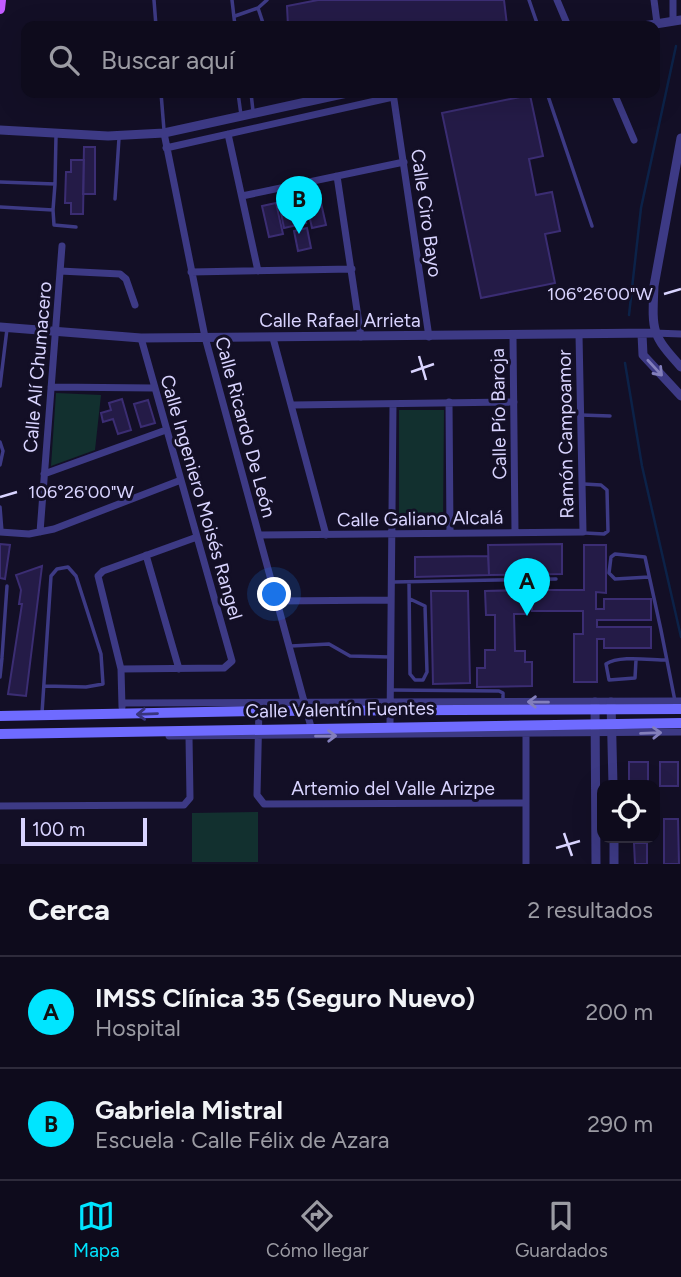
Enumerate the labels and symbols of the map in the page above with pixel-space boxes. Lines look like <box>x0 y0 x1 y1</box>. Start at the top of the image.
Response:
street label: Calle Ciro Bayo <box>406 148 447 279</box>
pin: B <box>276 176 322 234</box>
street label: Calle Alí Chumacero <box>19 280 56 454</box>
text: 106°26'00"W <box>547 283 654 305</box>
street label: Calle Rafael Arrieta <box>259 309 421 332</box>
street label: Calle Ricardo De León <box>210 334 281 520</box>
street label: Calle Pío Baroja <box>486 348 511 480</box>
street label: Ramón Campoamor <box>553 349 578 519</box>
one-way arrow <box>646 359 663 376</box>
street label: Calle Ingeniero Moisés Rangel <box>155 372 248 622</box>
text: 106°26'00"W <box>28 481 135 503</box>
street label: Calle Galiano Alcalá <box>337 506 503 531</box>
pin: A <box>504 558 550 616</box>
your location <box>257 577 291 611</box>
one-way arrow <box>527 695 550 709</box>
street label: Calle Valentín Fuentes <box>245 696 435 723</box>
one-way arrow <box>135 707 158 720</box>
one-way arrow <box>640 726 663 739</box>
one-way arrow <box>314 729 337 743</box>
street label: Artemio del Valle Arizpe <box>291 777 495 800</box>
scale bar <box>21 815 147 847</box>

